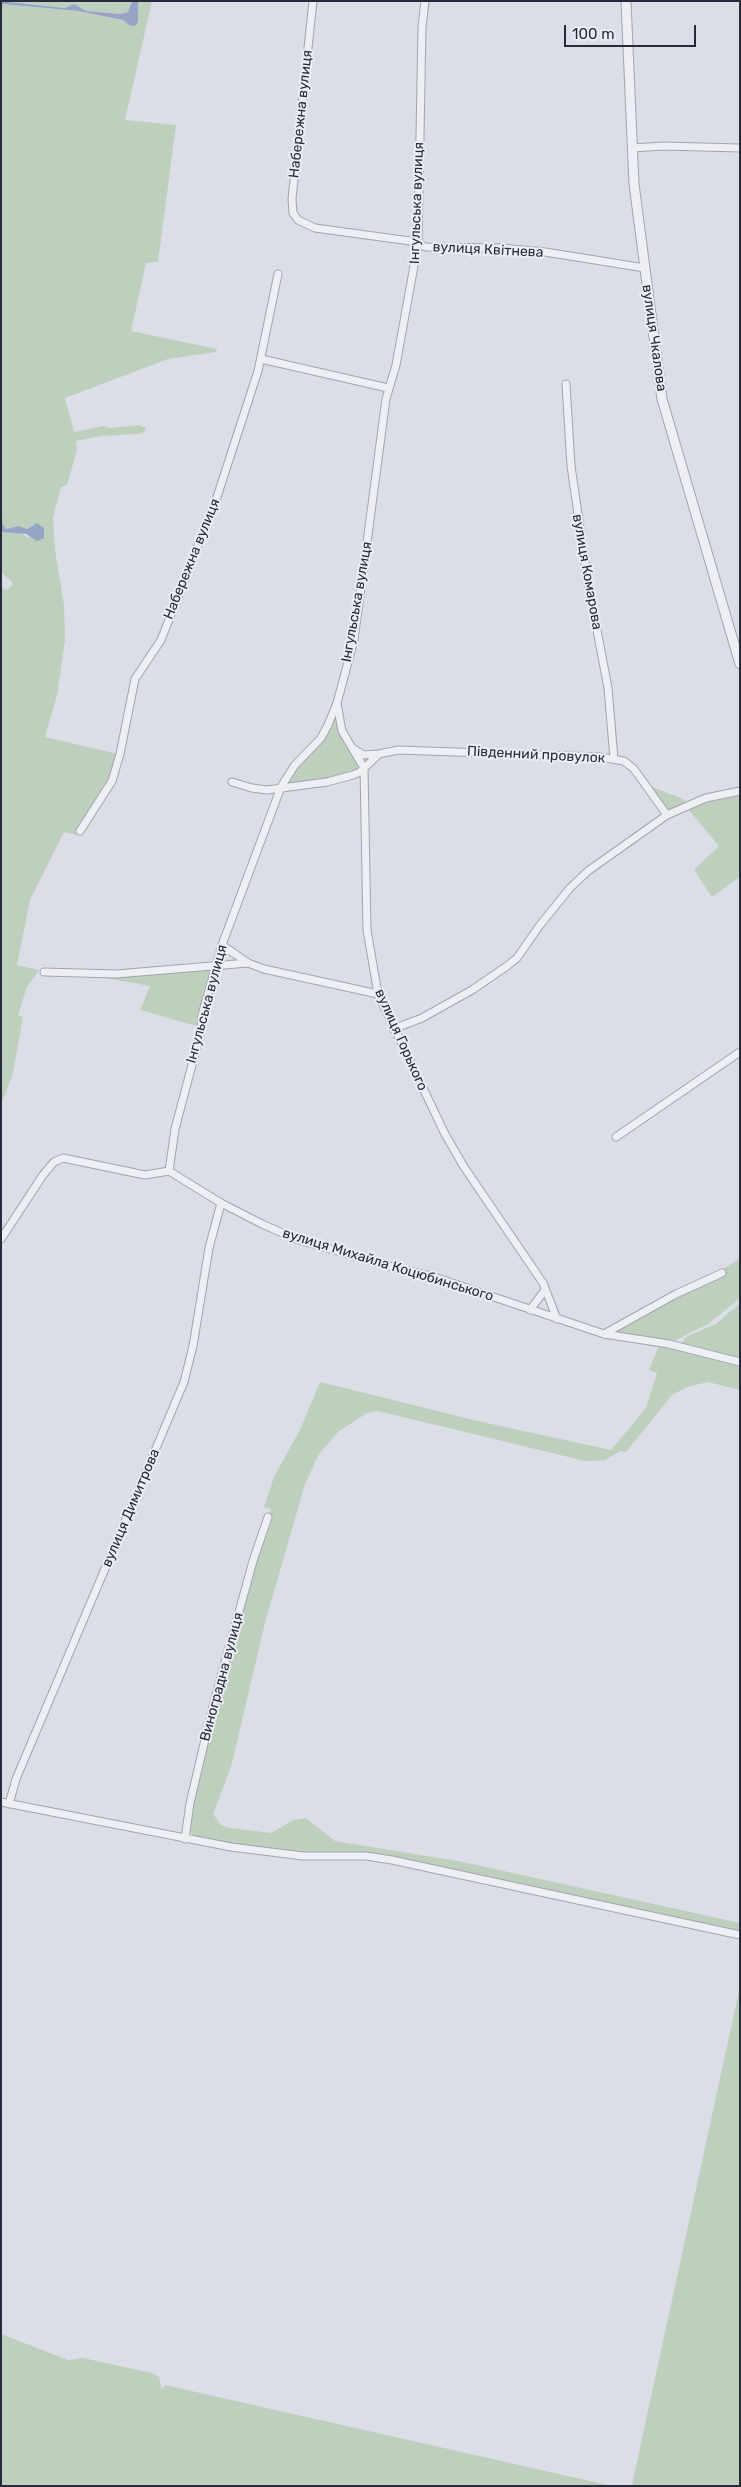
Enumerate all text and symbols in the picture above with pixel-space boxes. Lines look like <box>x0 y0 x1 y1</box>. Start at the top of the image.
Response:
scale bar <box>566 15 698 47</box>
text: 100 m <box>572 25 614 43</box>
street label: Набережна вулиця <box>286 49 316 179</box>
street label: Інгульська вулиця <box>406 142 428 264</box>
street label: вулиця Квітнева <box>432 239 544 261</box>
street label: вулиця Чкалова <box>638 284 670 392</box>
street label: Набережна вулиця <box>160 496 224 622</box>
street label: вулиця Комарова <box>569 513 605 631</box>
street label: Інгульська вулиця <box>338 540 376 664</box>
street label: Південний провулок <box>466 743 606 767</box>
street label: Інгульська вулиця <box>183 943 231 1065</box>
street label: вулиця Горького <box>371 987 431 1093</box>
street label: вулиця Михайла Коцюбинського <box>281 1225 495 1305</box>
street label: вулиця Димитрова <box>98 1446 164 1570</box>
street label: Виноградна вулиця <box>197 1611 247 1743</box>

